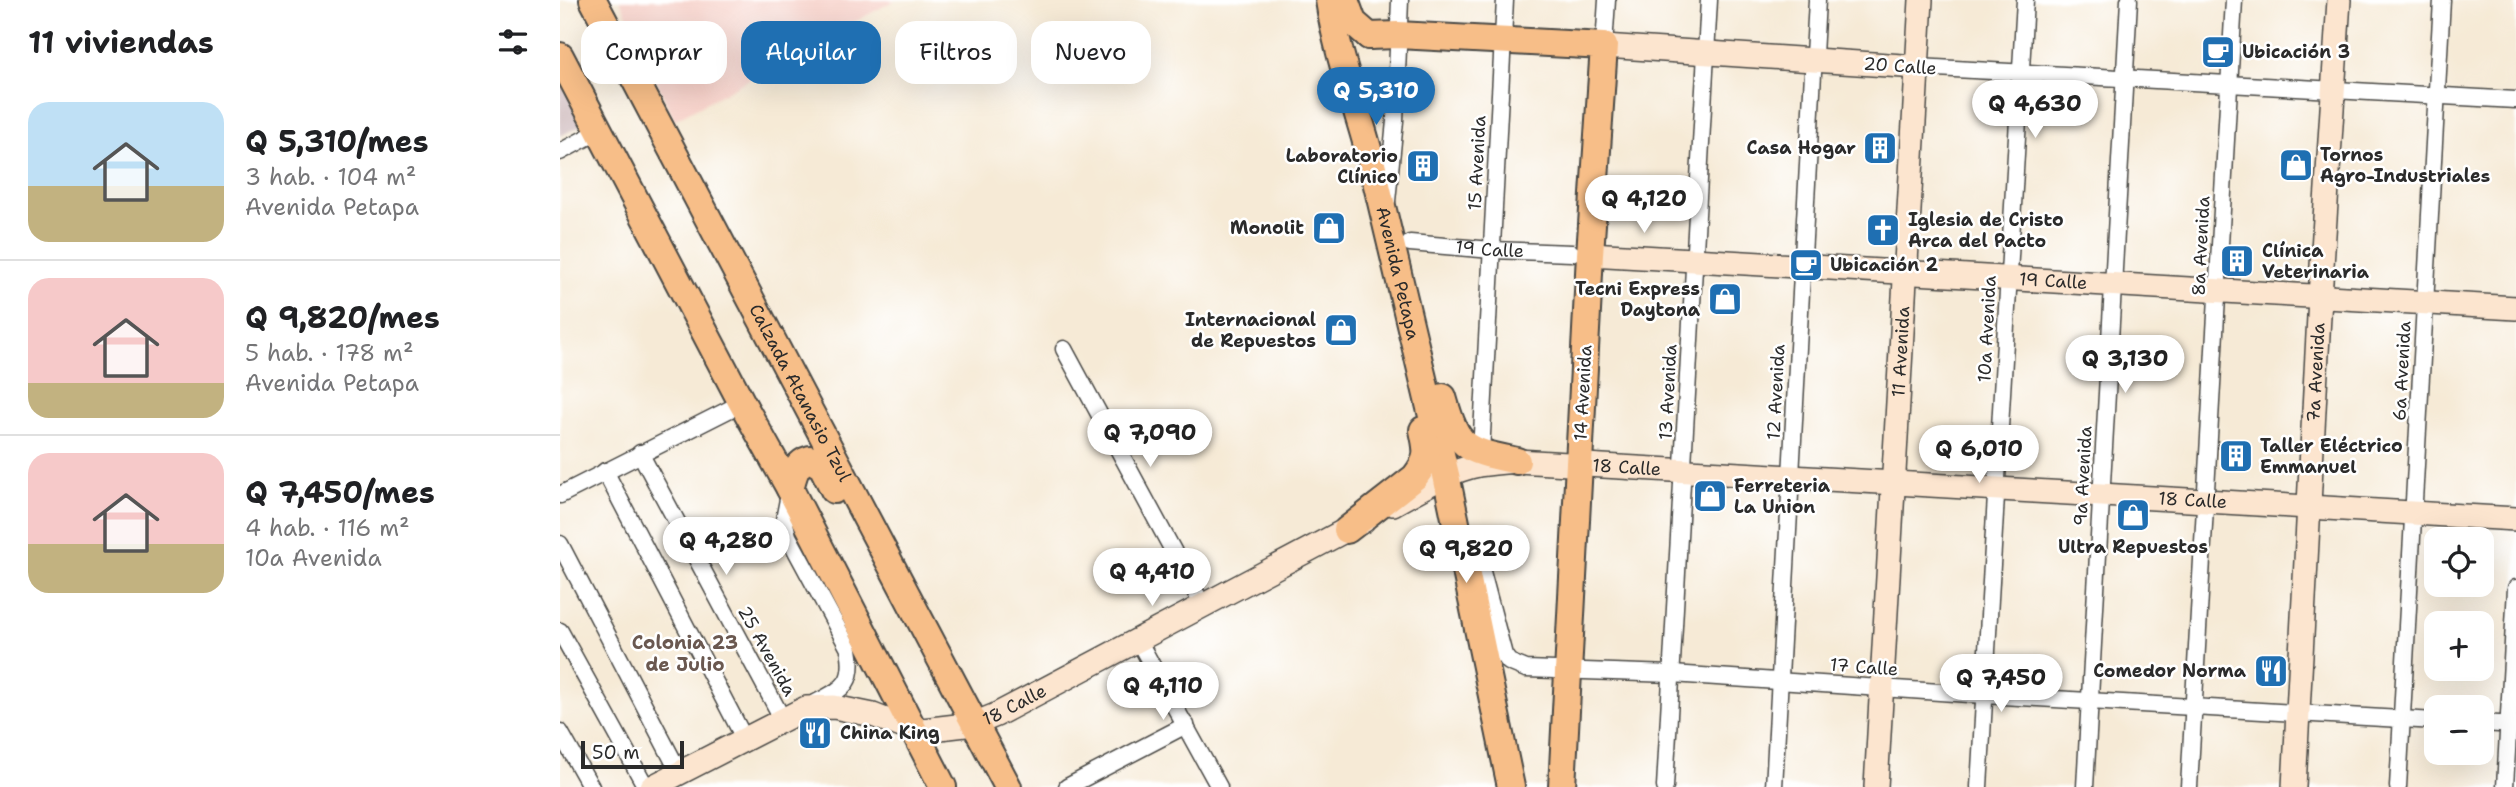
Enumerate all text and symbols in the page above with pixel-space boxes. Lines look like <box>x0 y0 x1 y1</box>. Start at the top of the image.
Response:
chip: Comprar <box>581 21 727 84</box>
chip: Alquilar <box>741 21 881 84</box>
chip: Filtros <box>895 21 1017 84</box>
chip: Nuevo <box>1031 21 1151 84</box>
text: 11 viviendas <box>28 22 214 63</box>
icon: filters <box>494 23 532 61</box>
cafe icon: Ubicación 3 <box>2199 33 2237 71</box>
place label: Ubicación 3 <box>2242 40 2350 64</box>
street label: 20 Calle <box>1862 51 1938 81</box>
pin: Q 5,310 <box>1311 68 1441 127</box>
text: Q 5,310 <box>1333 75 1419 105</box>
pin: Q 4,630 <box>1970 80 2100 140</box>
text: Q 4,630 <box>1988 88 2082 118</box>
street label: 15 Avenida <box>1463 115 1491 211</box>
text: Q 5,310/mes <box>245 121 429 162</box>
building icon: Casa Hogar <box>1861 129 1899 167</box>
icon: home <box>84 130 168 214</box>
place label: Casa Hogar <box>1746 136 1856 160</box>
place label: Tornos Agro-Industriales <box>2320 143 2490 188</box>
place label: Laboratorio Clínico <box>1286 144 1398 189</box>
shop icon: Tornos Agro-Industriales <box>2277 146 2315 184</box>
building icon: Laboratorio Clínico <box>1404 147 1442 185</box>
text: 3 hab. · 104 m² <box>245 162 416 192</box>
pin: Q 4,120 <box>1579 176 1709 235</box>
text: Q 4,120 <box>1601 183 1687 213</box>
text: Avenida Petapa <box>245 192 419 222</box>
street label: 8a Avenida <box>2186 195 2216 297</box>
street label: Avenida Petapa <box>1371 204 1425 342</box>
place label: Iglesia de Cristo Arca del Pacto <box>1908 208 2064 253</box>
shop icon: Monolit <box>1310 209 1348 247</box>
church icon: Iglesia de Cristo Arca del Pacto <box>1864 211 1902 249</box>
place label: Monolit <box>1230 216 1304 240</box>
street label: 19 Calle <box>1455 235 1524 263</box>
place label: Clínica Veterinaria <box>2262 239 2370 284</box>
building icon: Clínica Veterinaria <box>2218 242 2256 280</box>
cafe icon: Ubicación 2 <box>1787 246 1825 284</box>
place label: Ubicación 2 <box>1830 253 1938 277</box>
street label: 19 Calle <box>2018 267 2088 295</box>
street label: 10a Avenida <box>1972 275 2002 383</box>
place label: Tecni Express Daytona <box>1575 277 1701 322</box>
shop icon: Tecni Express Daytona <box>1706 280 1744 318</box>
text: Q 9,820/mes <box>245 297 440 338</box>
street label: Calzada Atanasio Tzul <box>743 300 857 486</box>
icon: home <box>84 306 168 390</box>
street label: 11 Avenida <box>1886 306 1915 398</box>
place label: Internacional de Repuestos <box>1185 308 1316 353</box>
shop icon: Internacional de Repuestos <box>1322 311 1360 349</box>
street label: 6a Avenida <box>2387 320 2417 422</box>
street label: 7a Avenida <box>2301 322 2331 423</box>
pin: Q 3,130 <box>2060 336 2190 395</box>
text: 5 hab. · 178 m² <box>245 338 414 368</box>
text: Q 3,130 <box>2081 343 2169 373</box>
street label: 14 Avenida <box>1569 344 1597 442</box>
street label: 13 Avenida <box>1654 344 1682 440</box>
street label: 12 Avenida <box>1762 344 1790 440</box>
text: Avenida Petapa <box>245 368 419 398</box>
pin: Q 7,090 <box>1085 410 1215 469</box>
text: Q 7,090 <box>1103 417 1197 447</box>
street label: 9a Avenida <box>2068 425 2098 527</box>
pin: Q 6,010 <box>1914 426 2044 485</box>
text: Q 6,010 <box>1935 433 2023 463</box>
place label: Taller Eléctrico Emmanuel <box>2260 434 2403 479</box>
building icon: Taller Eléctrico Emmanuel <box>2217 437 2255 475</box>
street label: 18 Calle <box>1592 453 1662 481</box>
text: Q 7,450/mes <box>245 472 435 513</box>
place label: Ferreteria La Union <box>1734 474 1831 519</box>
shop icon: Ferreteria La Union <box>1691 477 1729 515</box>
icon: home <box>84 481 168 565</box>
street label: 18 Calle <box>2158 486 2228 514</box>
shop icon: Ultra Repuestos <box>2114 496 2152 534</box>
text: 4 hab. · 116 m² <box>245 513 410 543</box>
pin: Q 4,280 <box>661 518 791 577</box>
text: Q 4,280 <box>679 525 773 555</box>
pin: Q 9,820 <box>1401 526 1531 585</box>
map controls <box>2424 527 2494 765</box>
button: locate <box>2424 527 2494 597</box>
text: Q 9,820 <box>1419 533 1513 563</box>
place label: Ultra Repuestos <box>2058 535 2208 559</box>
text: 10a Avenida <box>245 543 382 573</box>
pin: Q 4,410 <box>1087 548 1217 608</box>
text: Q 4,410 <box>1109 556 1195 586</box>
street label: 25 Avenida <box>732 601 802 701</box>
button: + <box>2424 611 2494 681</box>
district label: Colonia 23 de Julio <box>632 630 738 677</box>
restaurant icon: Comedor Norma <box>2252 652 2290 690</box>
street label: 17 Calle <box>1829 653 1899 681</box>
pin: Q 7,450 <box>1936 654 2066 714</box>
place label: Comedor Norma <box>2093 659 2247 683</box>
pin: Q 4,110 <box>1098 662 1228 722</box>
text: Q 7,450 <box>1956 662 2046 692</box>
text: Q 4,110 <box>1123 670 1203 700</box>
street label: 18 Calle <box>979 679 1051 731</box>
button: − <box>2424 695 2494 765</box>
restaurant icon: China King <box>796 714 834 752</box>
place label: China King <box>840 721 940 745</box>
scale bar <box>581 738 684 770</box>
text: 50 m <box>592 740 640 765</box>

